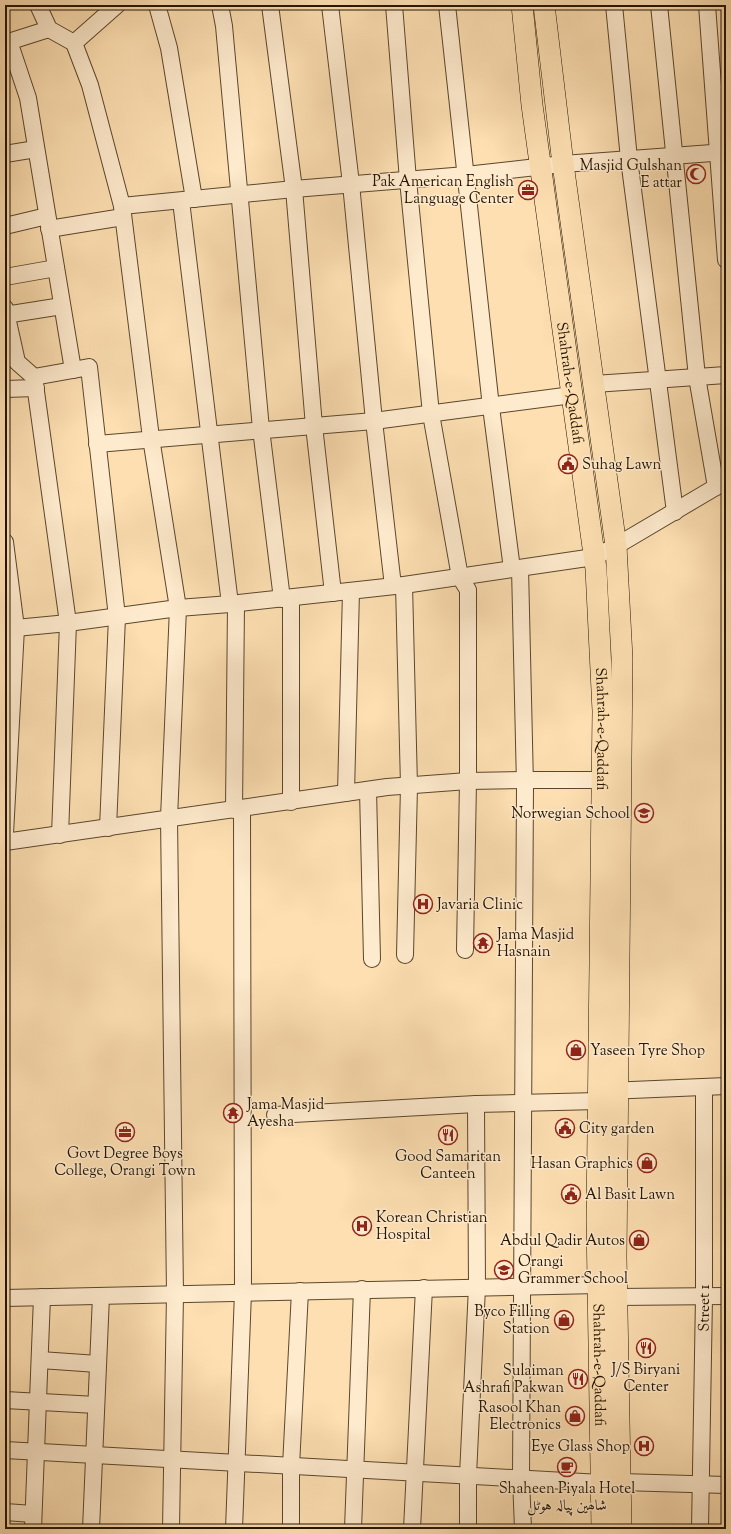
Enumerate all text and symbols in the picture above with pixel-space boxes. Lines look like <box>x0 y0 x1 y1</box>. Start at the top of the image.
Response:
place label: Masjid Gulshan E attar <box>580 156 682 194</box>
mosque icon: Masjid Gulshan E attar <box>685 163 707 185</box>
place label: Pak American English Language Center <box>372 172 514 210</box>
office icon: Pak American English Language Center <box>517 179 539 201</box>
street label: Shahrah-e-Qaddafi <box>550 321 588 445</box>
public building icon: Suhag Lawn <box>557 453 579 475</box>
place label: Suhag Lawn <box>582 455 662 476</box>
street label: Shahrah-e-Qaddafi <box>589 667 612 791</box>
school or university icon: Norwegian School <box>633 802 655 824</box>
place label: Norwegian School <box>511 804 630 825</box>
hospital icon: Javaria Clinic <box>412 893 434 915</box>
place label: Javaria Clinic <box>436 895 523 916</box>
place label: Jama Masjid Hasnain <box>496 925 575 963</box>
temple icon: Jama Masjid Hasnain <box>472 932 494 954</box>
shop icon: Yaseen Tyre Shop <box>565 1039 587 1061</box>
place label: Yaseen Tyre Shop <box>590 1041 705 1062</box>
place label: Jama Masjid Ayesha <box>246 1095 325 1133</box>
temple icon: Jama Masjid Ayesha <box>222 1102 244 1124</box>
public building icon: City garden <box>554 1117 576 1139</box>
place label: City garden <box>579 1119 655 1140</box>
office icon: Govt Degree Boys College, Orangi Town <box>114 1121 136 1143</box>
restaurant icon: Good Samaritan Canteen <box>437 1124 459 1146</box>
place label: Govt Degree Boys College, Orangi Town <box>54 1144 196 1182</box>
place label: Good Samaritan Canteen <box>395 1147 501 1185</box>
shop icon: Hasan Graphics <box>636 1152 658 1174</box>
place label: Hasan Graphics <box>531 1154 633 1175</box>
public building icon: Al Basit Lawn <box>560 1183 582 1205</box>
place label: Al Basit Lawn <box>585 1185 675 1206</box>
place label: Korean Christian Hospital <box>376 1208 488 1246</box>
hospital icon: Korean Christian Hospital <box>351 1215 373 1237</box>
shop icon: Abdul Qadir Autos <box>628 1229 650 1251</box>
place label: Abdul Qadir Autos <box>500 1231 625 1252</box>
place label: Orangi Grammer School <box>518 1252 628 1290</box>
school or university icon: Orangi Grammer School <box>493 1259 515 1281</box>
street label: Street 1 <box>694 1284 716 1332</box>
place label: Byco Filling Station <box>474 1302 550 1340</box>
street label: Shahrah-e-Qaddafi <box>586 1303 609 1427</box>
shop icon: Byco Filling Station <box>553 1309 575 1331</box>
restaurant icon: J/S Biryani Center <box>635 1337 657 1359</box>
place label: J/S Biryani Center <box>611 1360 680 1398</box>
place label: Sulaiman Ashrafi Pakwan <box>463 1361 564 1399</box>
restaurant icon: Sulaiman Ashrafi Pakwan <box>567 1368 589 1390</box>
place label: Rasool Khan Electronics <box>478 1398 561 1436</box>
shop icon: Rasool Khan Electronics <box>564 1405 586 1427</box>
hospital icon: Eye Glass Shop <box>633 1435 655 1457</box>
place label: Eye Glass Shop <box>531 1437 630 1458</box>
cafe icon: Shaheen Piyala Hotel شاھین پیالہ ہوٹل <box>556 1456 578 1478</box>
place label: Shaheen Piyala Hotel شاھین پیالہ ہوٹل <box>499 1479 635 1517</box>

